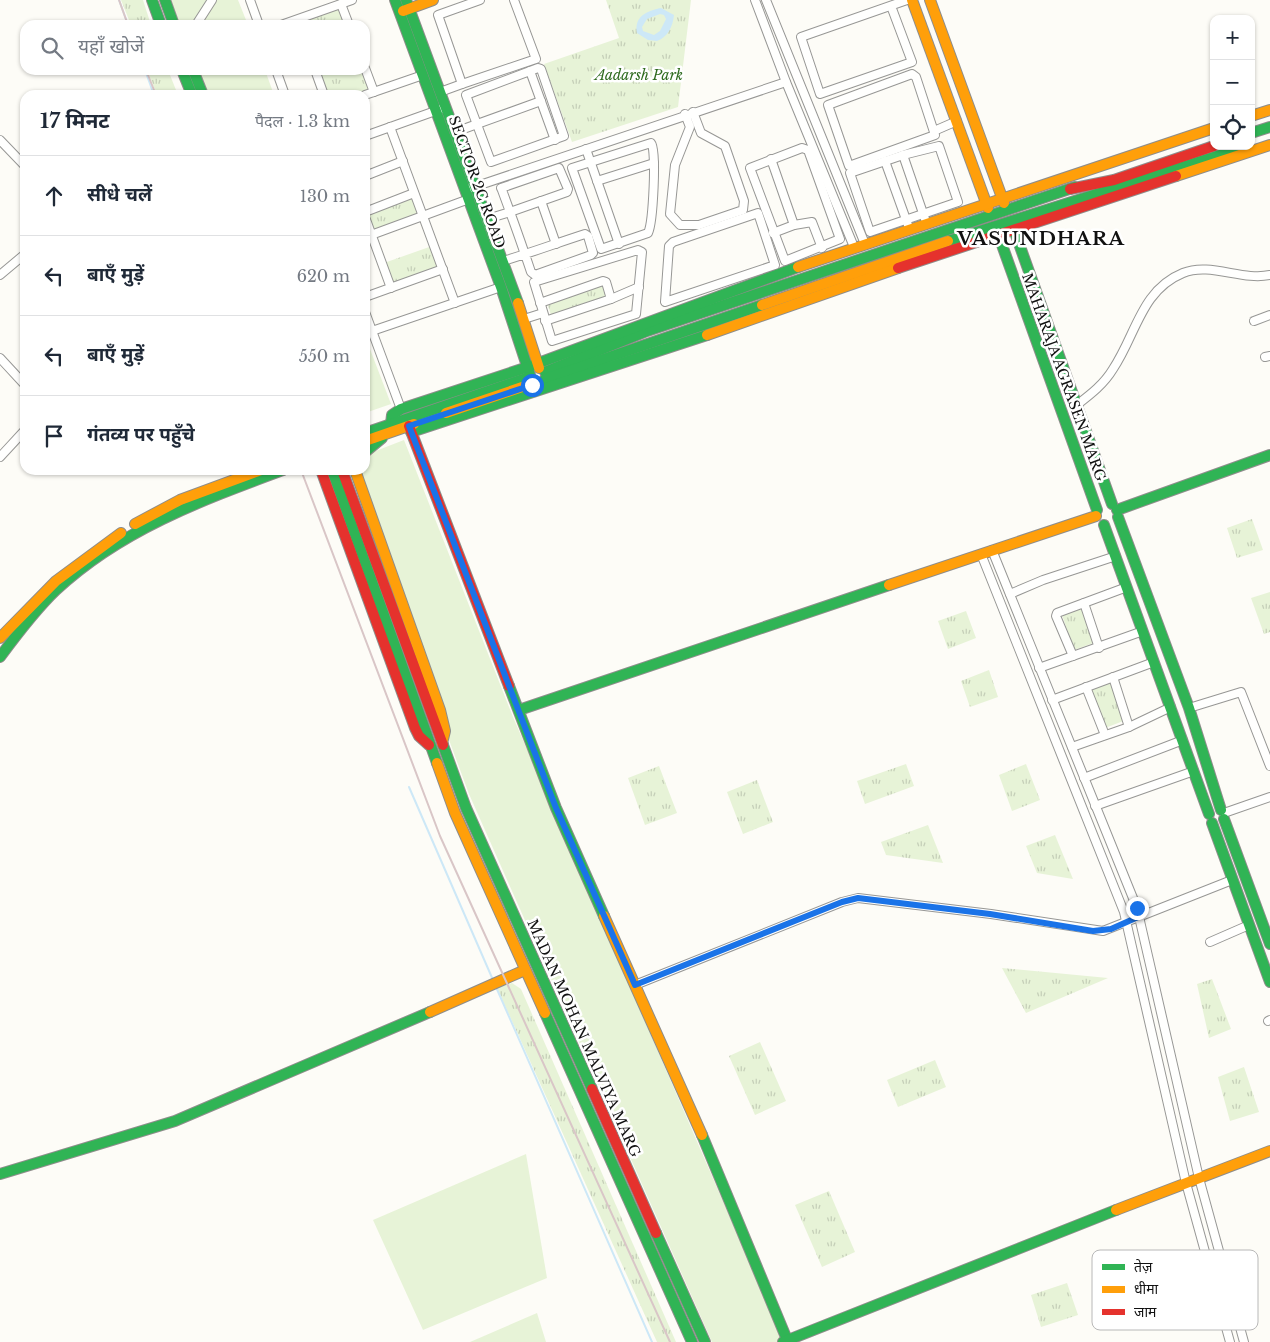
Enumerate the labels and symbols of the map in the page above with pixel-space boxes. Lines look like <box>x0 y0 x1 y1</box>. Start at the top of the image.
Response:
park label: Aadarsh Park <box>593 66 683 84</box>
street label: SECTOR 2C ROAD <box>445 113 509 251</box>
district label: VASUNDHARA <box>956 227 1125 250</box>
street label: MAHARAJA AGRASEN MARG <box>1018 270 1110 484</box>
route start <box>521 374 544 397</box>
route end <box>1126 897 1149 920</box>
street label: MADAN MOHAN MALVIYA MARG <box>523 916 645 1160</box>
legend <box>1092 1250 1258 1330</box>
text: तेज़ <box>1134 1258 1153 1276</box>
text: धीमा <box>1134 1280 1159 1298</box>
text: जाम <box>1134 1303 1157 1321</box>

